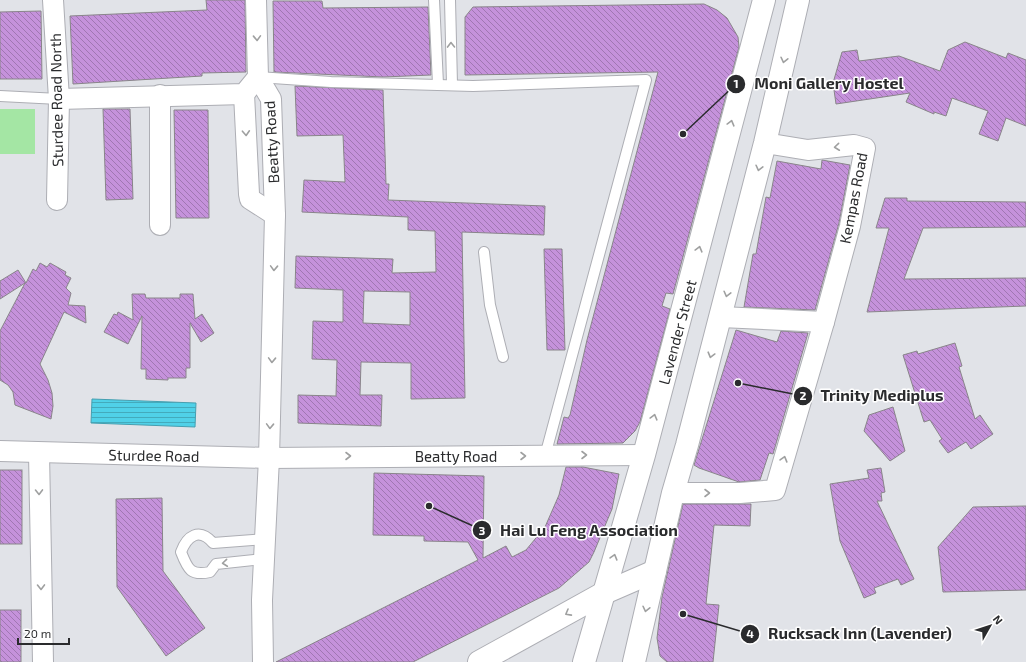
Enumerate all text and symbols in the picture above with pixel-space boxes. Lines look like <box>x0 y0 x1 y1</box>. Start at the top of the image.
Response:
street label: Sturdee Road North <box>46 33 66 167</box>
one-way arrow <box>253 35 261 41</box>
one-way arrow <box>447 42 456 48</box>
one-way arrow <box>781 57 789 63</box>
callout: Moni Gallery Hostel <box>726 70 912 98</box>
text: Moni Gallery Hostel <box>754 73 904 93</box>
text: 1 <box>733 76 739 90</box>
street label: Beatty Road <box>260 100 282 184</box>
one-way arrow <box>727 120 735 127</box>
one-way arrow <box>242 130 250 136</box>
one-way arrow <box>834 142 840 151</box>
street label: Kempas Road <box>835 151 871 245</box>
one-way arrow <box>755 165 763 171</box>
one-way arrow <box>694 246 703 253</box>
one-way arrow <box>270 265 278 271</box>
street label: Lavender Street <box>654 277 700 386</box>
one-way arrow <box>723 291 731 297</box>
one-way arrow <box>707 351 716 358</box>
one-way arrow <box>268 357 276 363</box>
callout: Trinity Mediplus <box>793 382 952 410</box>
text: Trinity Mediplus <box>821 385 943 405</box>
text: 2 <box>800 388 807 402</box>
one-way arrow <box>649 414 658 421</box>
one-way arrow <box>266 423 275 429</box>
street label: Sturdee Road <box>108 445 200 465</box>
street label: Beatty Road <box>415 447 497 465</box>
one-way arrow <box>581 451 587 460</box>
one-way arrow <box>345 452 351 461</box>
one-way arrow <box>520 452 526 460</box>
one-way arrow <box>779 456 788 463</box>
one-way arrow <box>35 489 43 495</box>
one-way arrow <box>704 489 710 497</box>
callout: Hai Lu Feng Association <box>472 516 686 544</box>
text: Hai Lu Feng Association <box>500 520 678 539</box>
text: 3 <box>479 523 486 537</box>
one-way arrow <box>609 554 617 560</box>
one-way arrow <box>222 558 228 567</box>
one-way arrow <box>37 584 45 590</box>
one-way arrow <box>643 606 651 613</box>
north arrow <box>970 606 1010 646</box>
one-way arrow <box>565 609 572 616</box>
text: N <box>991 612 1006 627</box>
scale bar <box>18 620 69 646</box>
callout: Rucksack Inn (Lavender) <box>740 620 960 648</box>
text: Rucksack Inn (Lavender) <box>768 623 952 642</box>
text: 20 m <box>24 626 51 640</box>
text: 4 <box>746 626 754 640</box>

